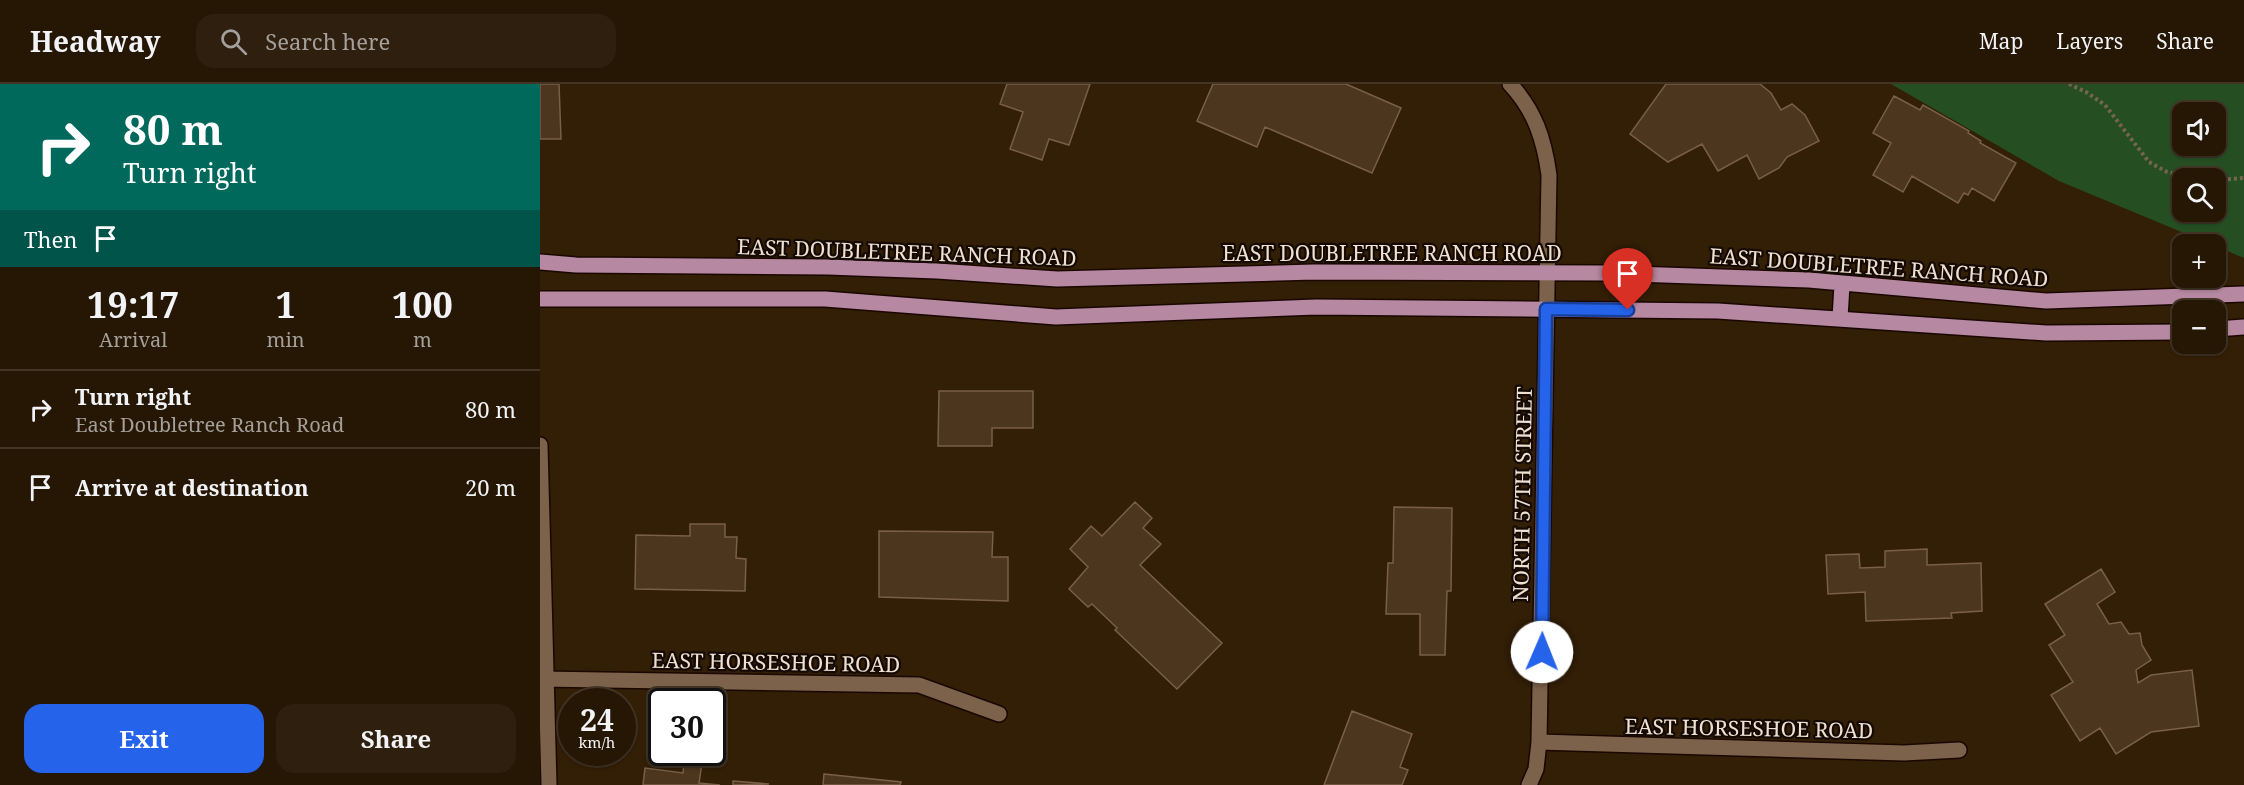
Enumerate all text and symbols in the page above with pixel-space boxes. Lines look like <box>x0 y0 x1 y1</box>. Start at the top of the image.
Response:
search box <box>196 14 616 68</box>
text: Headway <box>30 22 160 60</box>
icon: search <box>217 25 250 58</box>
text: Search here <box>265 26 390 56</box>
text: Map <box>1979 27 2023 55</box>
text: Layers <box>2056 27 2123 55</box>
text: Share <box>2156 27 2214 55</box>
text: 80 m <box>123 100 223 157</box>
map controls <box>2172 102 2226 354</box>
button: sound <box>2172 102 2226 156</box>
icon: right <box>24 108 102 186</box>
text: Turn right <box>123 154 256 191</box>
button: search <box>2172 168 2226 222</box>
icon: arrive <box>89 222 122 255</box>
text: Then <box>24 224 77 254</box>
street label: EAST DOUBLETREE RANCH ROAD <box>737 232 1077 272</box>
button: + <box>2172 234 2226 288</box>
street label: EAST DOUBLETREE RANCH ROAD <box>1222 239 1562 267</box>
street label: EAST DOUBLETREE RANCH ROAD <box>1709 241 2049 293</box>
pin <box>1602 248 1653 310</box>
icon: arrive <box>1611 257 1644 290</box>
text: 19:17 <box>87 280 179 329</box>
text: 1 <box>275 280 296 329</box>
text: 100 <box>392 280 453 329</box>
button: − <box>2172 300 2226 354</box>
text: Arrival <box>99 326 167 353</box>
text: min <box>267 326 305 353</box>
text: m <box>413 326 432 353</box>
text: Turn right <box>75 381 191 411</box>
street label: NORTH 57TH STREET <box>1506 386 1538 602</box>
icon: right <box>24 393 57 426</box>
text: 80 m <box>465 394 516 424</box>
text: East Doubletree Ranch Road <box>75 411 344 438</box>
icon: arrive <box>24 471 57 504</box>
text: Arrive at destination <box>75 472 309 502</box>
text: 20 m <box>465 472 516 502</box>
position arrow <box>1510 620 1574 684</box>
street label: EAST HORSESHOE ROAD <box>652 646 900 678</box>
speed limit sign: 30 <box>648 688 726 766</box>
text: 24 <box>580 699 614 740</box>
button: Exit <box>24 704 264 773</box>
button: Share <box>276 704 516 773</box>
street label: EAST HORSESHOE ROAD <box>1625 712 1873 744</box>
text: km/h <box>579 732 615 752</box>

